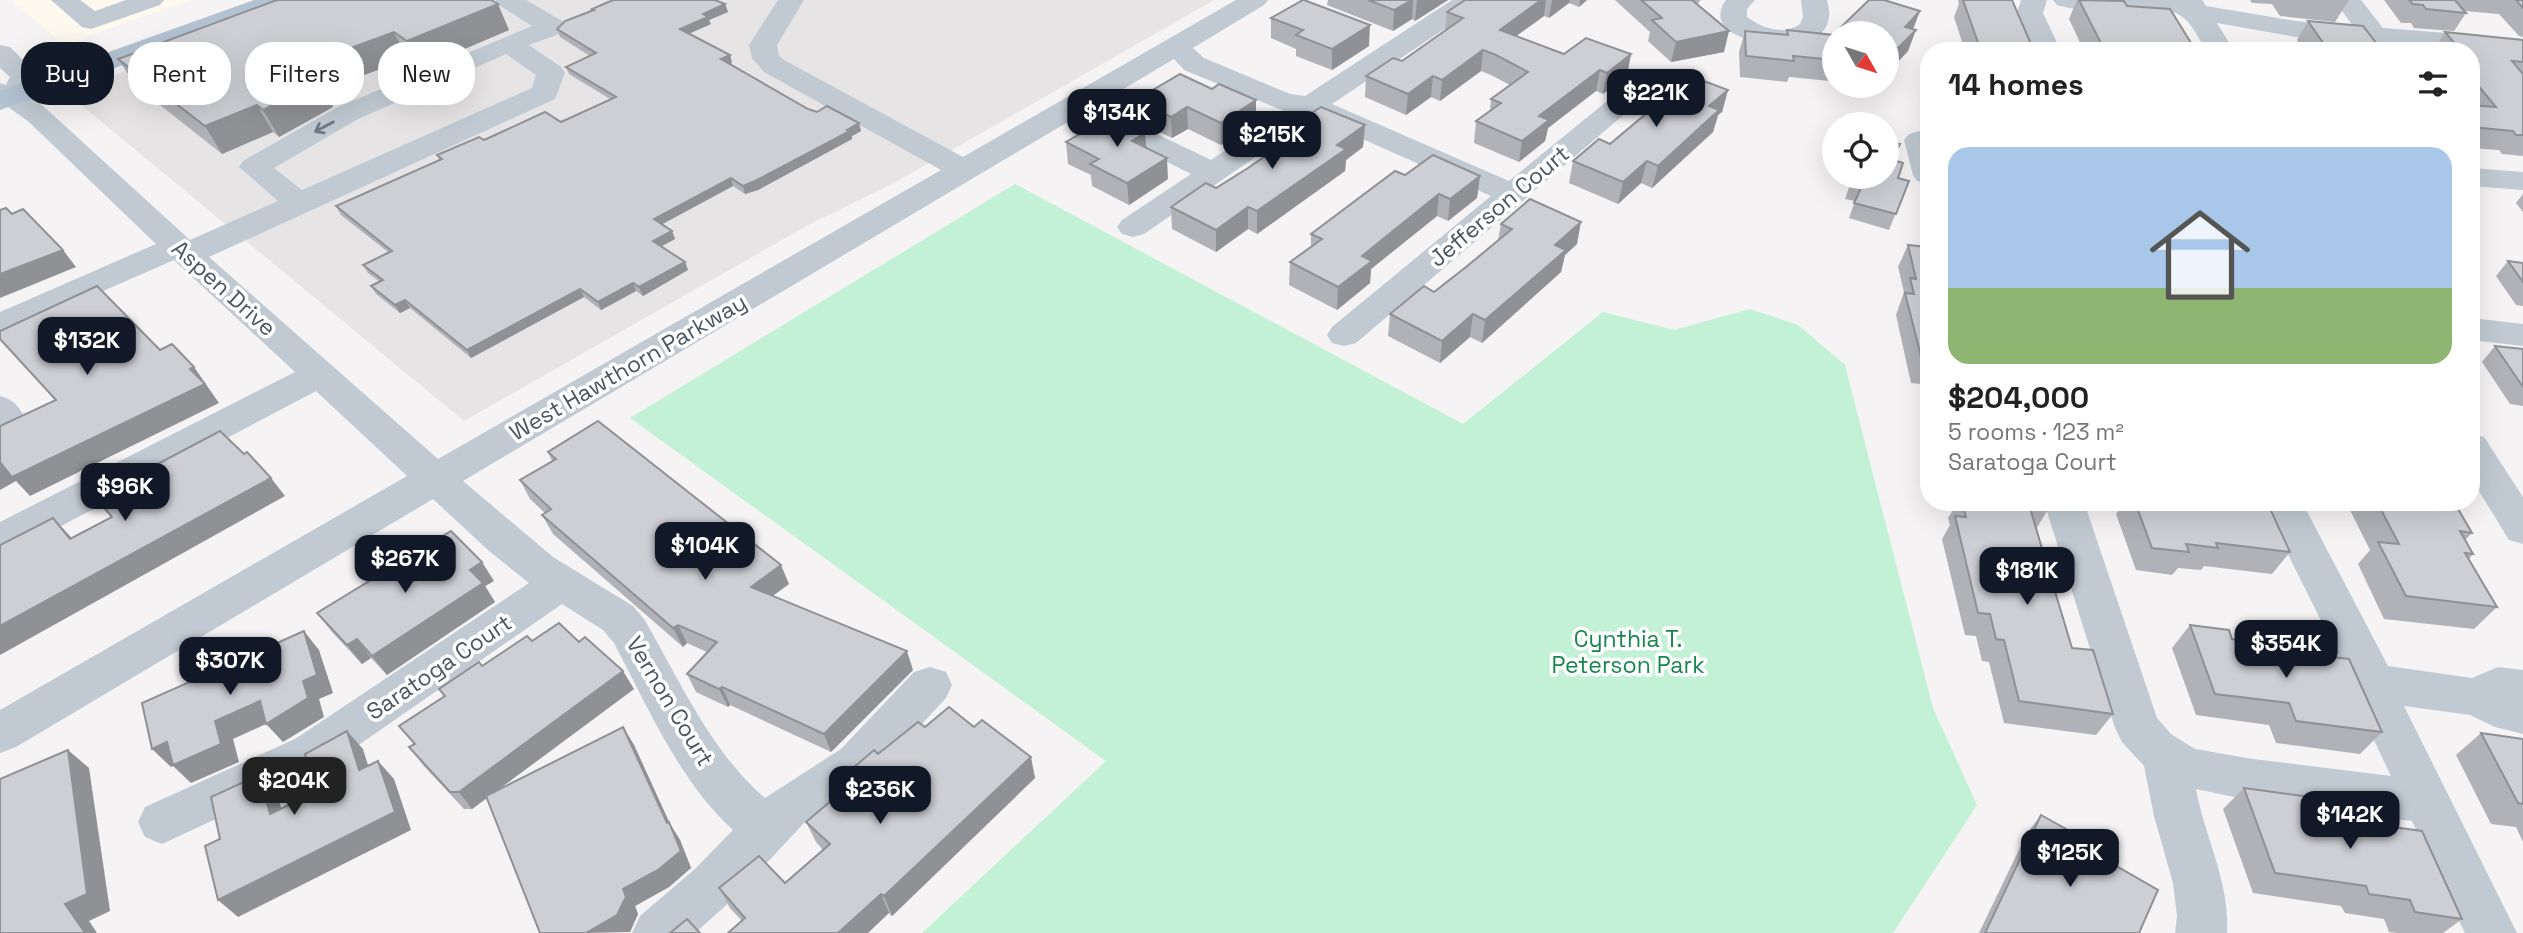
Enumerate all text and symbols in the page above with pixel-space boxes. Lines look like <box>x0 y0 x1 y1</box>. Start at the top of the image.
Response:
north arrow <box>1822 21 1899 98</box>
map controls <box>1822 21 1899 189</box>
chip: Buy <box>21 42 114 105</box>
chip: Rent <box>128 42 231 105</box>
chip: Filters <box>245 42 364 105</box>
chip: New <box>378 42 475 105</box>
text: 14 homes <box>1948 65 2084 104</box>
icon: filters <box>2414 65 2452 103</box>
pin: $221K <box>1607 69 1705 129</box>
text: $221K <box>1623 77 1689 107</box>
pin: $134K <box>1068 90 1166 149</box>
text: $134K <box>1083 97 1151 127</box>
pin: $215K <box>1223 111 1321 171</box>
button: locate <box>1822 112 1899 189</box>
text: $215K <box>1239 119 1305 149</box>
one-way arrow <box>314 120 335 134</box>
street label: Jefferson Court <box>1423 139 1575 273</box>
icon: home <box>2137 192 2263 318</box>
street label: Aspen Drive <box>166 233 282 343</box>
street label: West Hawthorn Parkway <box>504 287 752 447</box>
pin: $132K <box>38 318 136 377</box>
text: $132K <box>54 325 120 355</box>
text: $204,000 <box>1948 378 2089 417</box>
text: 5 rooms · 123 m² <box>1948 417 2124 447</box>
text: Saratoga Court <box>1948 447 2117 477</box>
pin: $96K <box>84 463 166 523</box>
text: $96K <box>97 471 153 501</box>
pin: $104K <box>656 522 754 582</box>
text: $104K <box>671 530 739 560</box>
pin: $267K <box>356 536 454 595</box>
text: $267K <box>371 543 439 573</box>
pin: $181K <box>1978 548 2076 607</box>
text: $181K <box>1996 555 2058 585</box>
street label: Saratoga Court <box>361 607 517 727</box>
pin: $354K <box>2237 620 2335 680</box>
park label: Cynthia T. Peterson Park <box>1551 624 1705 680</box>
text: $354K <box>2251 628 2321 658</box>
street label: Vernon Court <box>619 631 721 771</box>
pin: $307K <box>181 638 279 697</box>
text: $307K <box>195 645 265 675</box>
pin: $204K <box>245 758 343 817</box>
text: $204K <box>258 765 330 795</box>
pin: $236K <box>831 766 929 826</box>
text: $236K <box>845 774 915 804</box>
pin: $142K <box>2301 792 2399 851</box>
text: $142K <box>2316 799 2384 829</box>
pin: $125K <box>2021 830 2119 889</box>
text: $125K <box>2037 837 2103 867</box>

